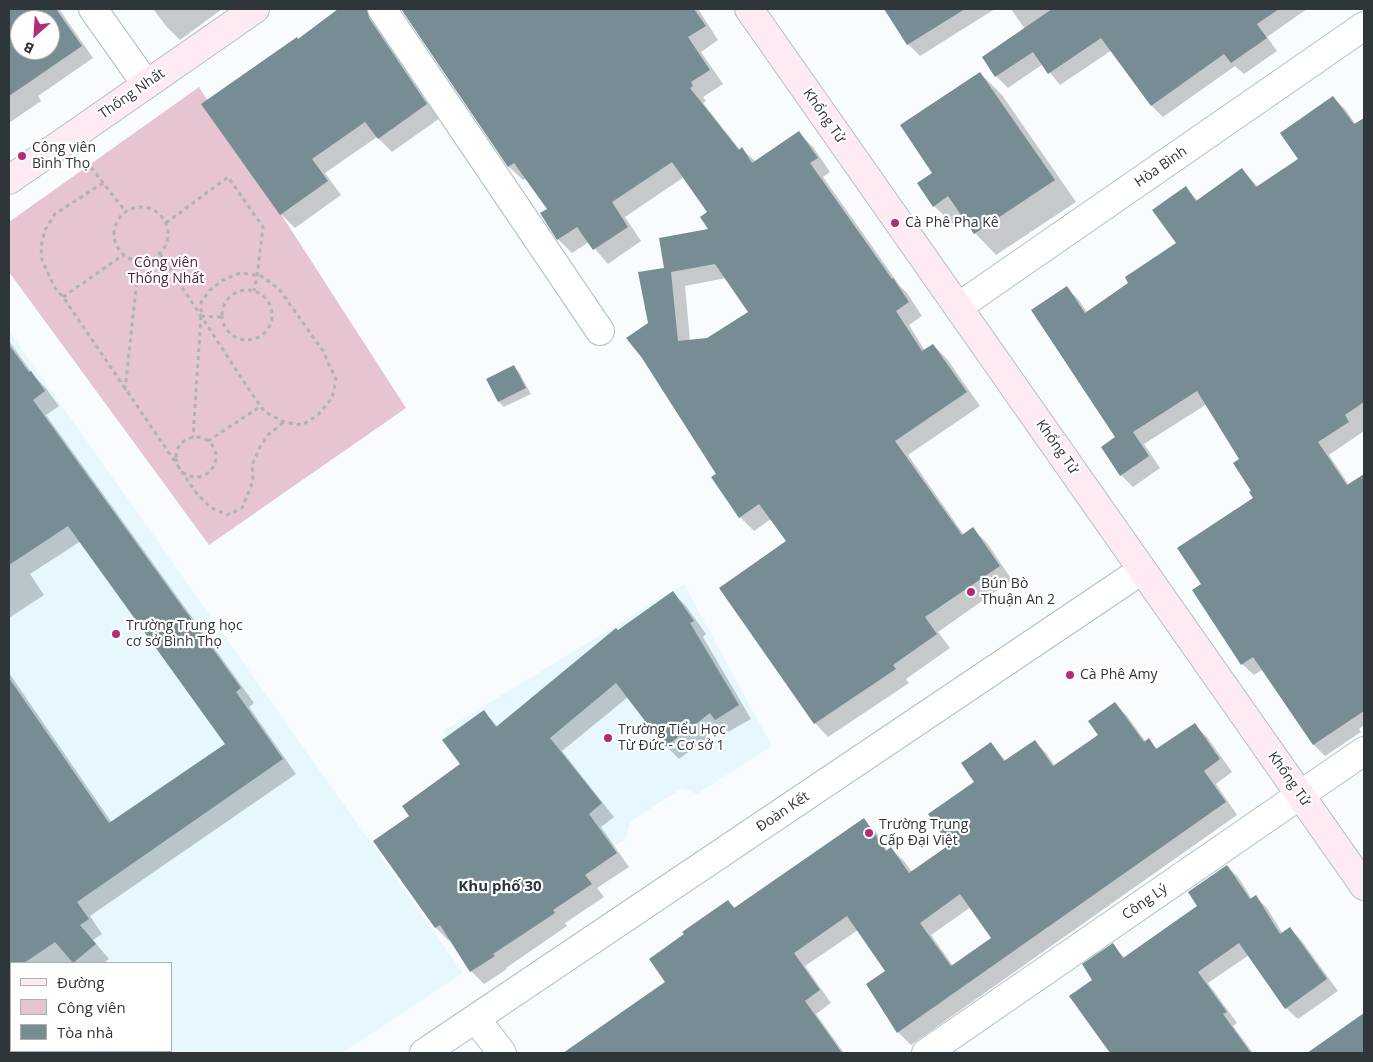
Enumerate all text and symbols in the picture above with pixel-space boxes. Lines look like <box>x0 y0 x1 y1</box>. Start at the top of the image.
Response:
north arrow <box>10 10 60 60</box>
text: B <box>20 37 37 59</box>
street label: Thống Nhất <box>96 65 168 123</box>
street label: Khổng Tử <box>799 86 849 146</box>
place label: Công viên Bình Thọ <box>32 140 96 172</box>
street label: Hòa Bình <box>1132 143 1190 191</box>
marker: Công viên Bình Thọ <box>16 150 28 162</box>
place label: Cà Phê Pha Kê <box>905 215 999 231</box>
marker: Cà Phê Pha Kê <box>889 217 901 229</box>
park label: Công viên Thống Nhất <box>128 255 204 288</box>
street label: Khổng Tử <box>1032 417 1082 477</box>
place label: Bún Bò Thuận An 2 <box>981 576 1055 608</box>
marker: Bún Bò Thuận An 2 <box>965 586 977 598</box>
place label: Trường Trung học cơ sở Bình Thọ <box>126 618 243 650</box>
marker: Trường Trung học cơ sở Bình Thọ <box>110 628 122 640</box>
place label: Cà Phê Amy <box>1080 667 1158 683</box>
marker: Cà Phê Amy <box>1064 669 1076 681</box>
place label: Trường Tiểu Học Từ Đức - Cơ sở 1 <box>618 722 726 754</box>
marker: Trường Tiểu Học Từ Đức - Cơ sở 1 <box>602 732 614 744</box>
street label: Khổng Tử <box>1264 749 1314 809</box>
street label: Đoàn Kết <box>753 788 813 836</box>
place label: Trường Trung Cấp Đại Việt <box>879 817 968 850</box>
marker: Trường Trung Cấp Đại Việt <box>863 827 875 839</box>
district label: Khu phố 30 <box>458 878 542 896</box>
street label: Công Lý <box>1119 880 1171 924</box>
legend <box>10 962 172 1052</box>
text: Đường <box>57 972 104 992</box>
text: Công viên <box>57 997 126 1017</box>
text: Tòa nhà <box>57 1022 113 1042</box>

